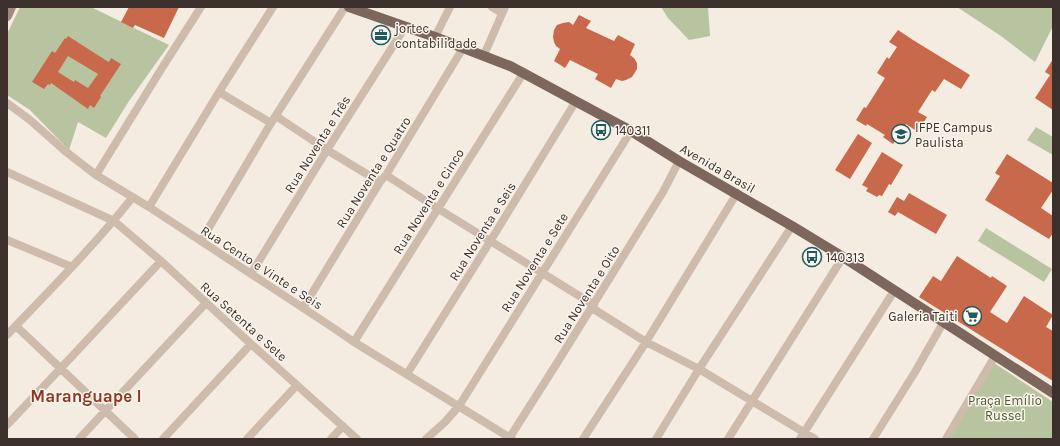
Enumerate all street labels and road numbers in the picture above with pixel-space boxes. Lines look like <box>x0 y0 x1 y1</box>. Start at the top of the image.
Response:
street label: Rua Noventa e Três <box>281 93 353 196</box>
street label: Rua Noventa e Quatro <box>333 114 414 231</box>
street label: Avenida Brasil <box>677 141 758 196</box>
street label: Rua Noventa e Cinco <box>390 146 467 257</box>
street label: Rua Noventa e Seis <box>446 179 519 283</box>
street label: Rua Noventa e Sete <box>498 210 571 315</box>
street label: Rua Cento e Vinte e Seis <box>198 222 326 312</box>
street label: Rua Noventa e Oito <box>550 243 623 346</box>
street label: Rua Setenta e Sete <box>197 279 290 364</box>

